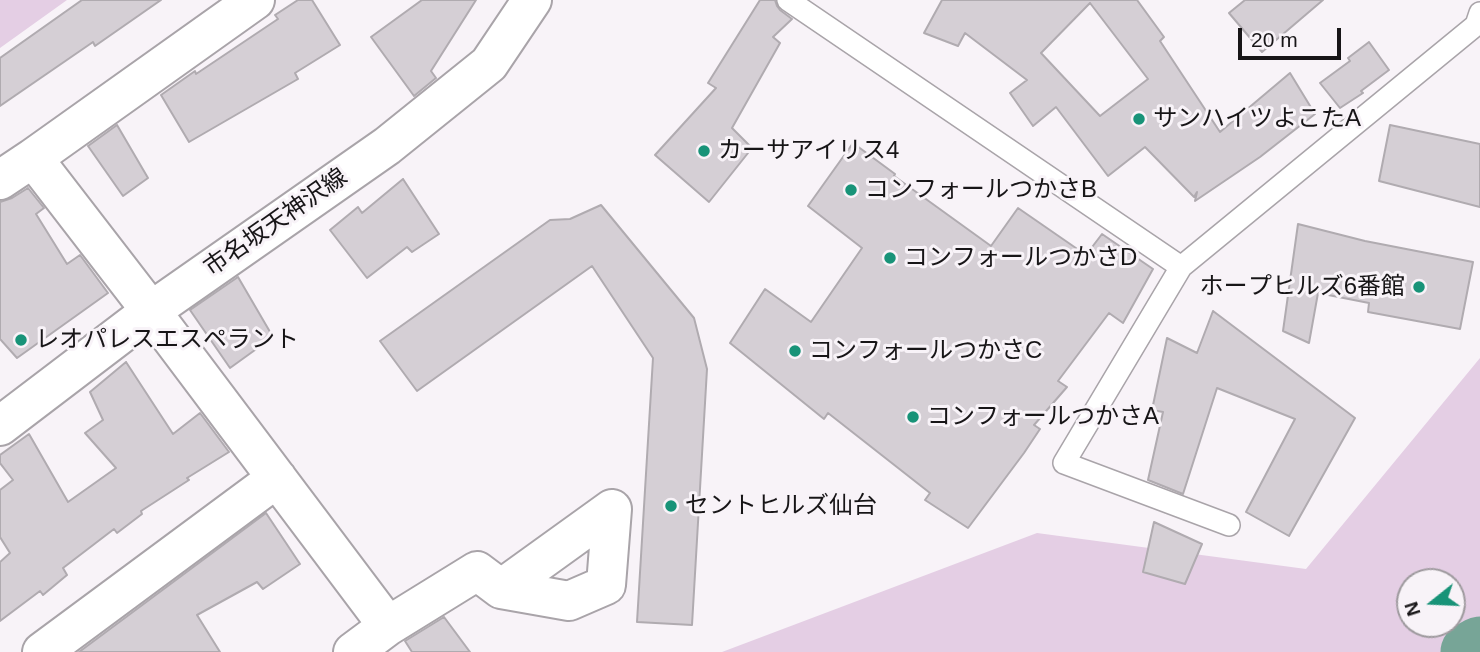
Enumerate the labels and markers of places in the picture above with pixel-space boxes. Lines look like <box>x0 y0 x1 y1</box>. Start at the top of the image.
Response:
place label: サンハイツよこたA <box>1153 105 1361 133</box>
marker: サンハイツよこたA <box>1131 111 1147 127</box>
place label: カーサアイリス4 <box>718 137 899 165</box>
marker: カーサアイリス4 <box>696 143 712 159</box>
place label: コンフォールつかさB <box>865 176 1097 204</box>
marker: コンフォールつかさB <box>843 182 859 198</box>
place label: コンフォールつかさD <box>904 244 1137 272</box>
marker: コンフォールつかさD <box>882 250 898 266</box>
place label: ホープヒルズ6番館 <box>1200 273 1405 301</box>
marker: ホープヒルズ6番館 <box>1411 279 1427 295</box>
place label: レオパレスエスペラント <box>35 326 299 354</box>
marker: レオパレスエスペラント <box>13 332 29 348</box>
place label: コンフォールつかさC <box>809 337 1042 365</box>
marker: コンフォールつかさC <box>787 343 803 359</box>
place label: コンフォールつかさA <box>927 403 1159 431</box>
marker: コンフォールつかさA <box>905 409 921 425</box>
place label: セントヒルズ仙台 <box>685 492 877 520</box>
marker: セントヒルズ仙台 <box>663 498 679 514</box>

